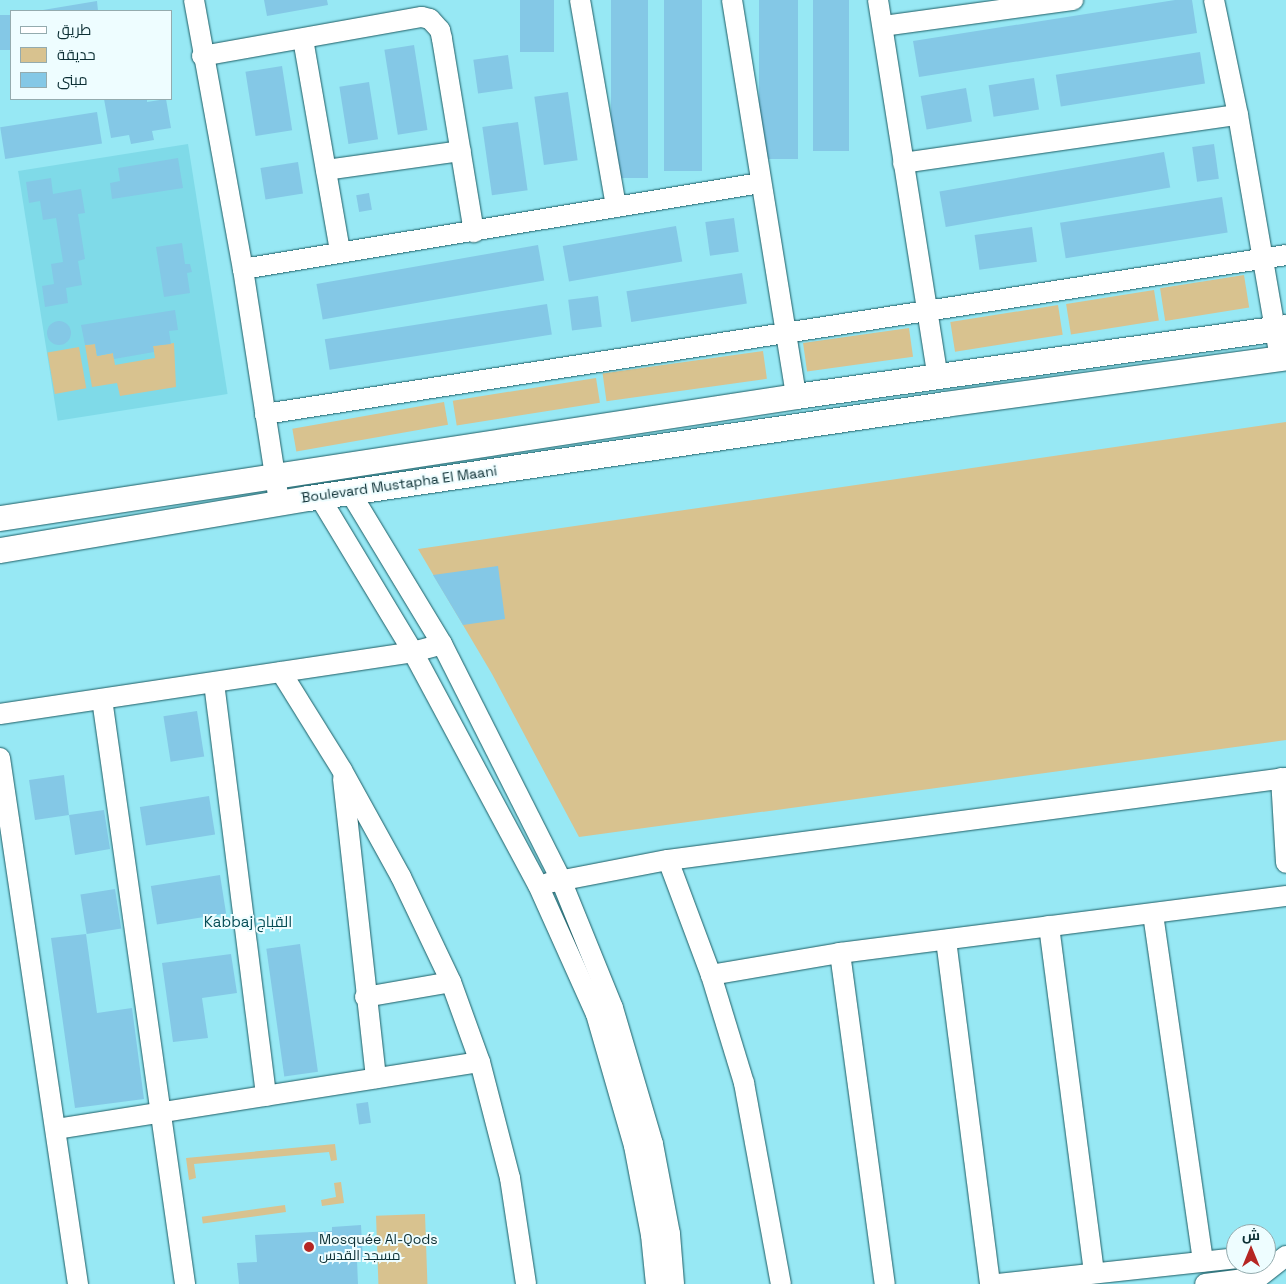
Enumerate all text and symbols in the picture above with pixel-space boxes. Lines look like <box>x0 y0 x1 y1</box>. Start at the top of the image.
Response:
legend <box>10 10 172 100</box>
text: طريق <box>57 20 91 39</box>
text: حديقة <box>57 45 96 64</box>
text: مبنى <box>57 70 88 89</box>
street label: Boulevard Mustapha El Maani <box>300 462 498 506</box>
district label: Kabbaj القباج <box>204 913 292 931</box>
north arrow <box>1226 1224 1276 1274</box>
text: ش <box>1242 1226 1260 1244</box>
place label: Mosquée Al-Qods مسجد القدس <box>319 1231 438 1264</box>
marker: Mosquée Al-Qods مسجد القدس <box>303 1241 315 1253</box>

